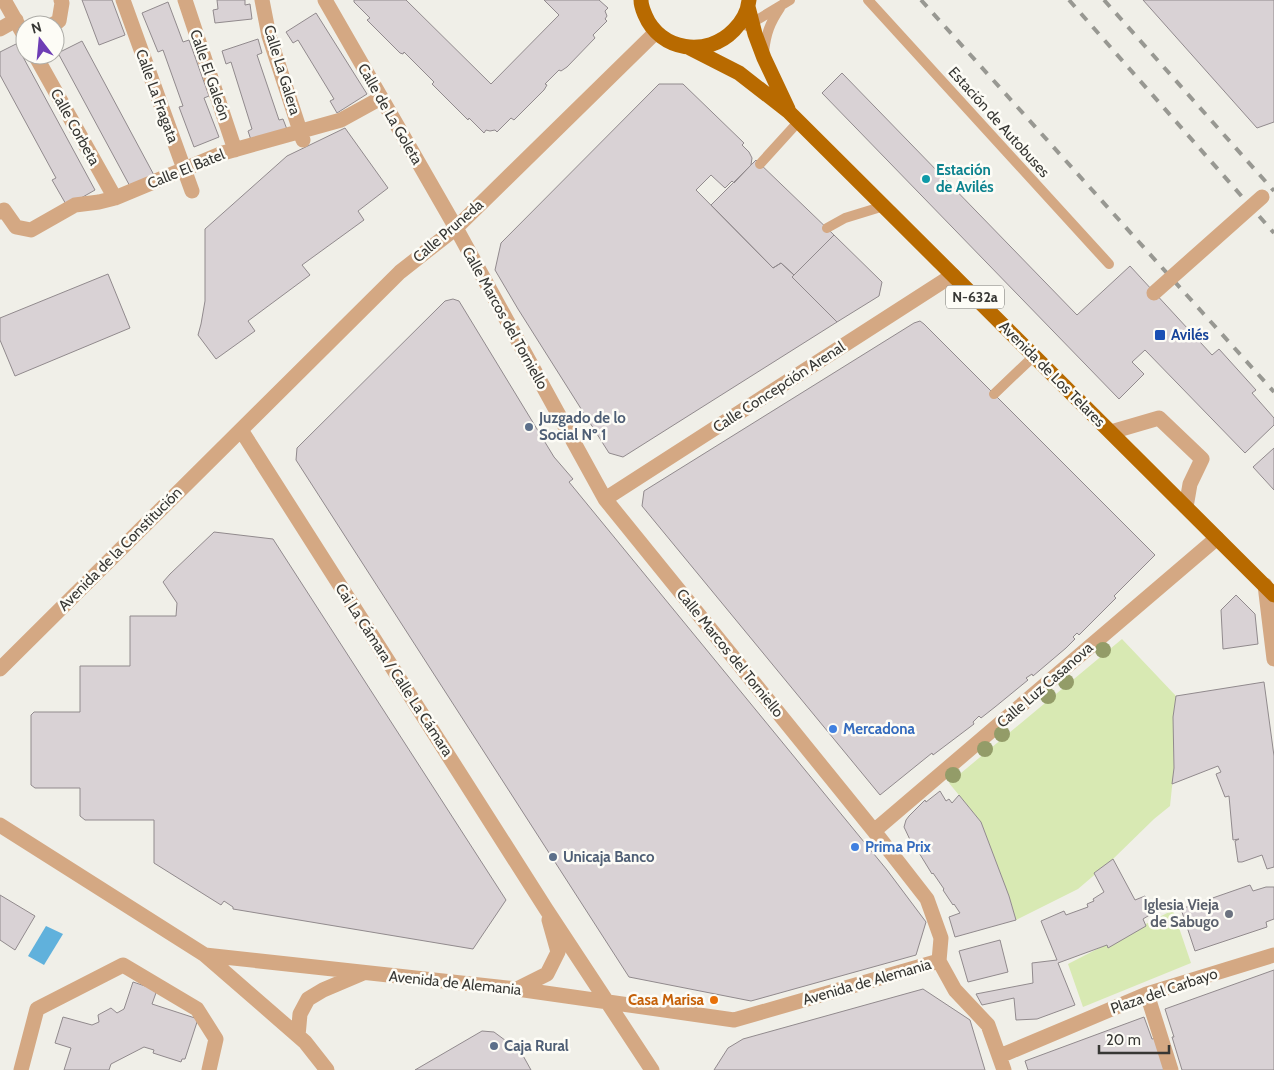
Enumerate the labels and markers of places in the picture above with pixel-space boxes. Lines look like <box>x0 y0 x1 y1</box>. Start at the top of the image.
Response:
place label: Estación de Avilés <box>936 161 994 196</box>
marker: Estación de Avilés <box>920 173 932 185</box>
place label: Avilés <box>1171 326 1209 344</box>
marker: Avilés <box>1153 328 1167 342</box>
place label: Juzgado de lo Social Nº 1 <box>538 409 626 444</box>
marker: Juzgado de lo Social Nº 1 <box>523 421 535 433</box>
place label: Mercadona <box>843 720 916 738</box>
marker: Mercadona <box>827 723 839 735</box>
place label: Prima Prix <box>865 838 932 856</box>
marker: Prima Prix <box>849 841 861 853</box>
place label: Unicaja Banco <box>563 848 655 866</box>
marker: Unicaja Banco <box>547 851 559 863</box>
place label: Iglesia Vieja de Sabugo <box>1143 896 1220 931</box>
marker: Iglesia Vieja de Sabugo <box>1223 908 1235 920</box>
place label: Casa Marisa <box>628 991 705 1009</box>
marker: Casa Marisa <box>708 994 720 1006</box>
place label: Caja Rural <box>504 1037 569 1055</box>
marker: Caja Rural <box>488 1040 500 1052</box>

